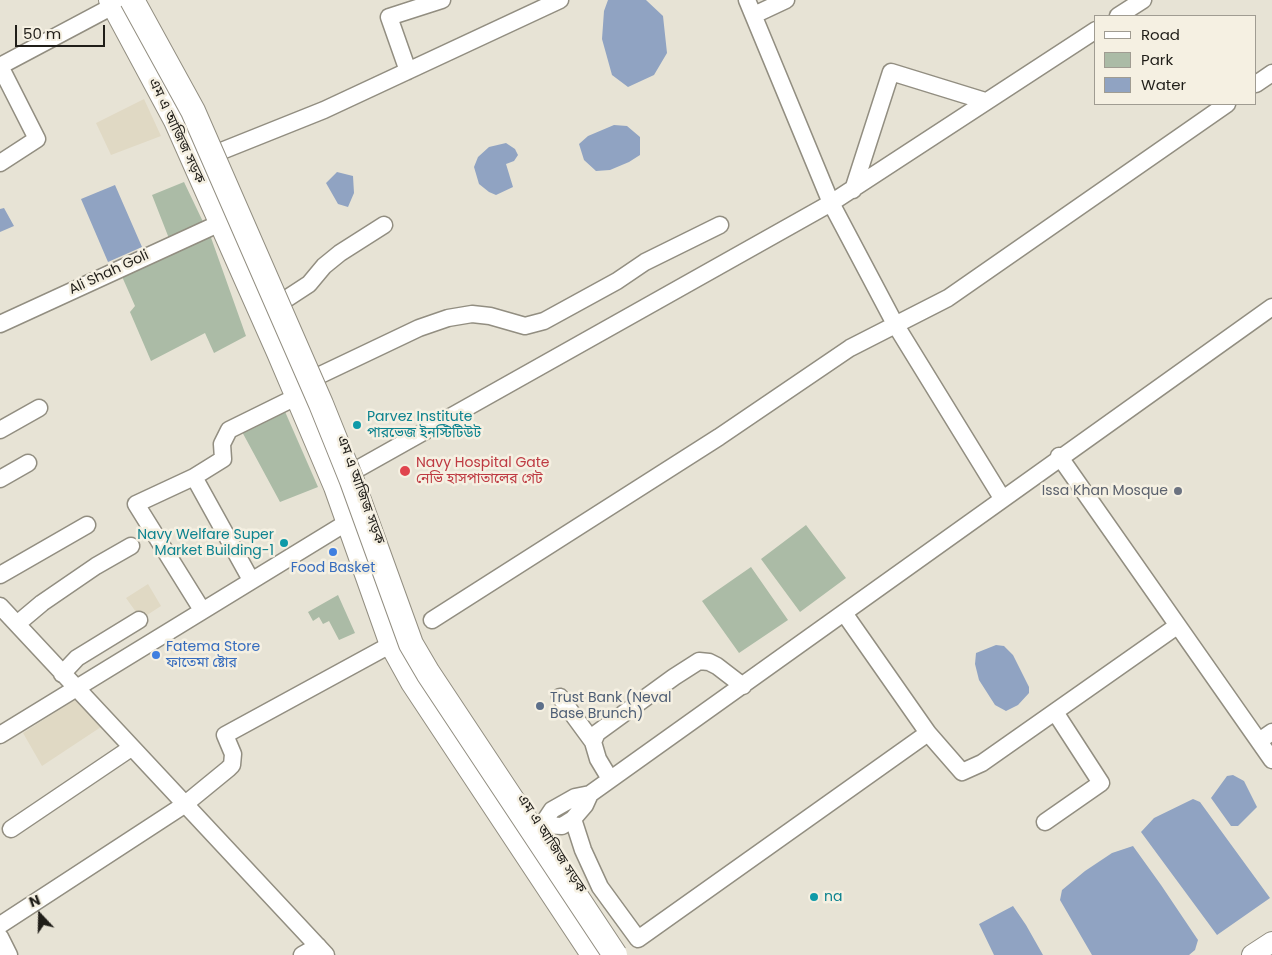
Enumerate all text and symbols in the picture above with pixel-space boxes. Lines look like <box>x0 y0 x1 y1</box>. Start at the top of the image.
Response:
scale bar <box>18 15 108 47</box>
legend <box>1094 15 1257 105</box>
text: 50 m <box>23 23 61 44</box>
text: Road <box>1141 24 1180 45</box>
text: Park <box>1141 49 1173 70</box>
text: Water <box>1141 74 1186 95</box>
street label: এম এ আজিজ সড়ক <box>144 76 208 186</box>
street label: Ali Shah Goli <box>66 247 152 299</box>
place label: Parvez Institute পারভেজ ইনস্টিটিউট <box>367 409 481 442</box>
marker: Parvez Institute পারভেজ ইনস্টিটিউট <box>351 419 363 431</box>
street label: এম এ আজিজ সড়ক <box>333 433 387 547</box>
place label: Navy Hospital Gate নেভি হাসপাতালের গেট <box>416 455 550 488</box>
marker: Navy Hospital Gate নেভি হাসপাতালের গেট <box>398 464 412 478</box>
place label: Issa Khan Mosque <box>1042 483 1168 499</box>
marker: Issa Khan Mosque <box>1172 485 1184 497</box>
place label: Navy Welfare Super Market Building-1 <box>137 527 274 560</box>
marker: Navy Welfare Super Market Building-1 <box>278 537 290 549</box>
marker: Food Basket <box>327 546 339 558</box>
place label: Food Basket <box>291 560 375 576</box>
place label: Fatema Store ফাতেমা ষ্টোর <box>166 639 260 672</box>
marker: Fatema Store ফাতেমা ষ্টোর <box>150 649 162 661</box>
place label: Trust Bank (Neval Base Brunch) <box>550 690 671 722</box>
marker: Trust Bank (Neval Base Brunch) <box>534 700 546 712</box>
street label: এম এ আজিজ সড়ক <box>513 791 589 897</box>
place label: na <box>824 889 842 905</box>
north arrow <box>15 890 65 940</box>
text: N <box>26 890 43 912</box>
marker: na <box>808 891 820 903</box>

